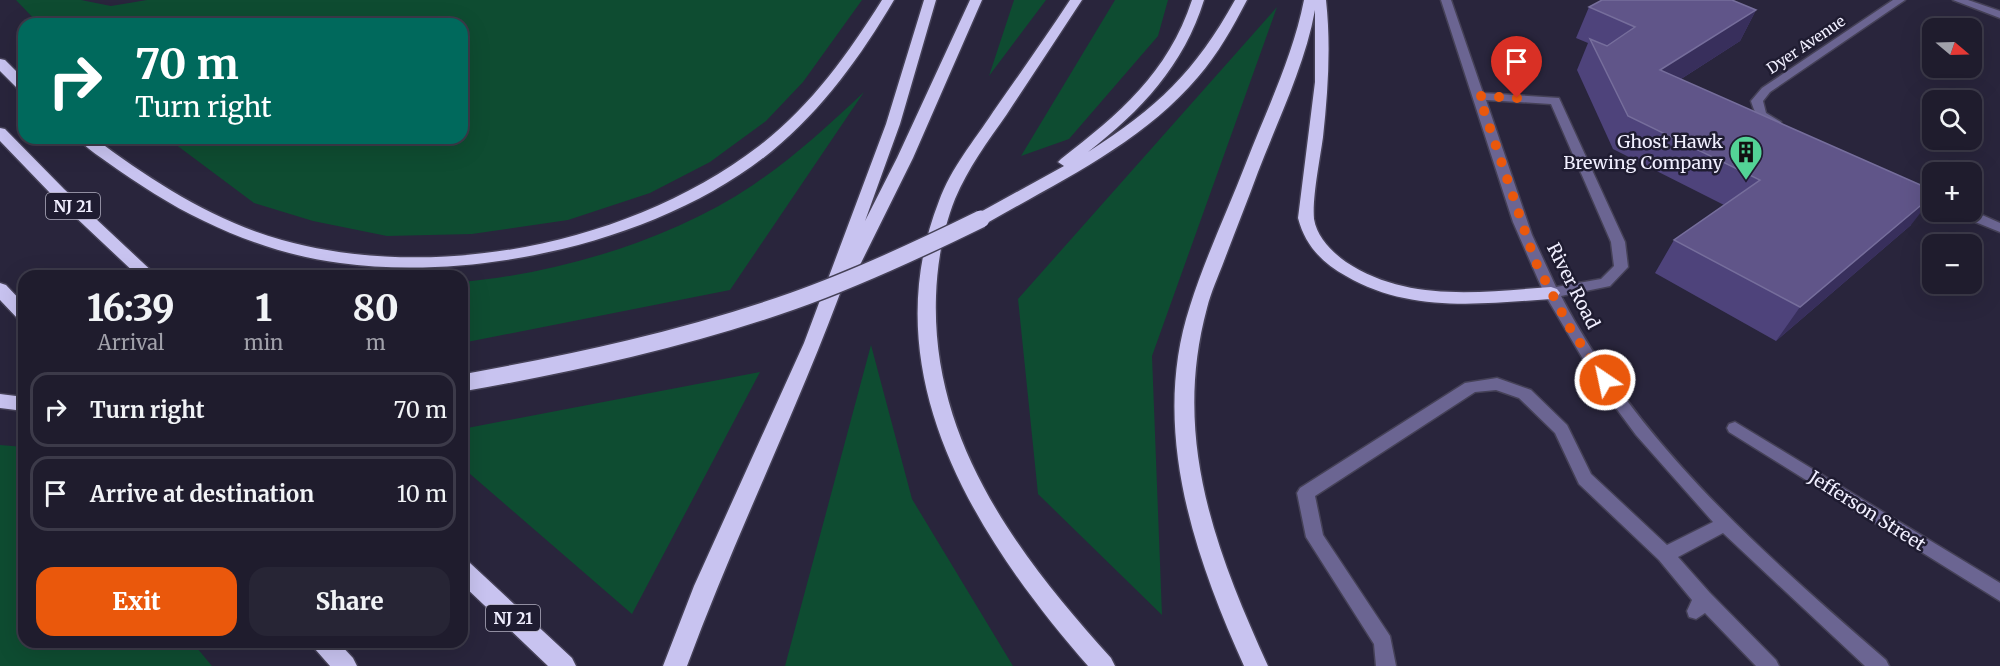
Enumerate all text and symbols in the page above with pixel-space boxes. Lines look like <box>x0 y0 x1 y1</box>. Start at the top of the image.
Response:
street label: Dyer Avenue <box>1763 11 1849 78</box>
north arrow <box>1922 18 1982 78</box>
map controls <box>1922 18 1982 294</box>
pin <box>1491 36 1542 98</box>
text: 70 m <box>135 38 239 90</box>
icon: right <box>36 42 114 120</box>
icon: arrive <box>1500 45 1533 78</box>
text: Turn right <box>135 90 272 124</box>
button: search <box>1922 90 1982 150</box>
place label: Ghost Hawk Brewing Company <box>1563 130 1724 174</box>
building icon: Ghost Hawk Brewing Company <box>1728 134 1764 181</box>
button: + <box>1922 162 1982 222</box>
road number: NJ 21 <box>46 193 100 219</box>
button: − <box>1922 234 1982 294</box>
street label: River Road <box>1542 239 1605 333</box>
text: 16:39 <box>87 286 175 331</box>
text: 1 <box>255 286 272 331</box>
text: 80 <box>352 286 399 331</box>
text: Arrival <box>98 330 164 355</box>
text: min <box>244 330 283 355</box>
text: m <box>366 330 386 355</box>
position arrow <box>1573 348 1637 412</box>
icon: right <box>39 393 72 426</box>
text: Turn right <box>90 396 204 424</box>
text: 70 m <box>394 396 447 424</box>
street label: Jefferson Street <box>1804 465 1930 556</box>
icon: arrive <box>39 477 72 510</box>
text: Arrive at destination <box>90 480 314 508</box>
text: 10 m <box>397 480 447 508</box>
button: Exit <box>36 567 237 636</box>
button: Share <box>249 567 450 636</box>
road number: NJ 21 <box>486 605 540 631</box>

